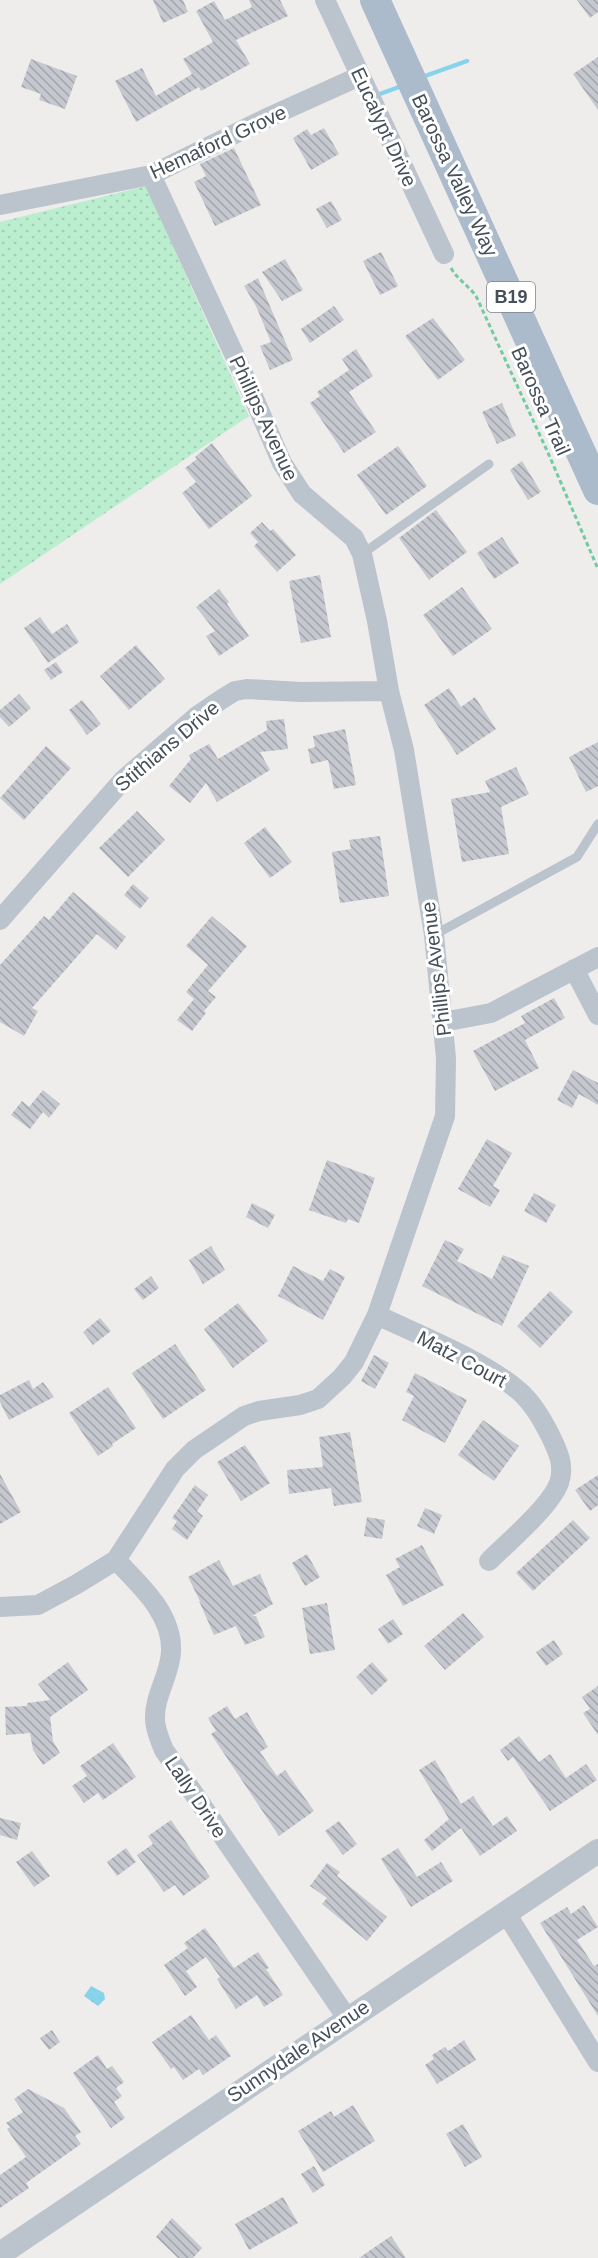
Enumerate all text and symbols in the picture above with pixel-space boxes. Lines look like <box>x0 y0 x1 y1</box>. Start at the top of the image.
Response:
street label: Eucalypt Drive <box>347 64 421 190</box>
street label: Barossa Valley Way <box>408 90 502 260</box>
street label: Hemaford Grove <box>146 101 290 183</box>
road number: B19 <box>487 282 535 312</box>
street label: Barossa Trail <box>507 343 575 459</box>
street label: Phillips Avenue <box>225 352 303 484</box>
street label: Stithians Drive <box>111 696 223 796</box>
street label: Phillips Avenue <box>417 901 455 1037</box>
street label: Matz Court <box>414 1326 511 1392</box>
street label: Lally Drive <box>161 1752 231 1842</box>
street label: Sunnydale Avenue <box>223 1995 373 2107</box>

